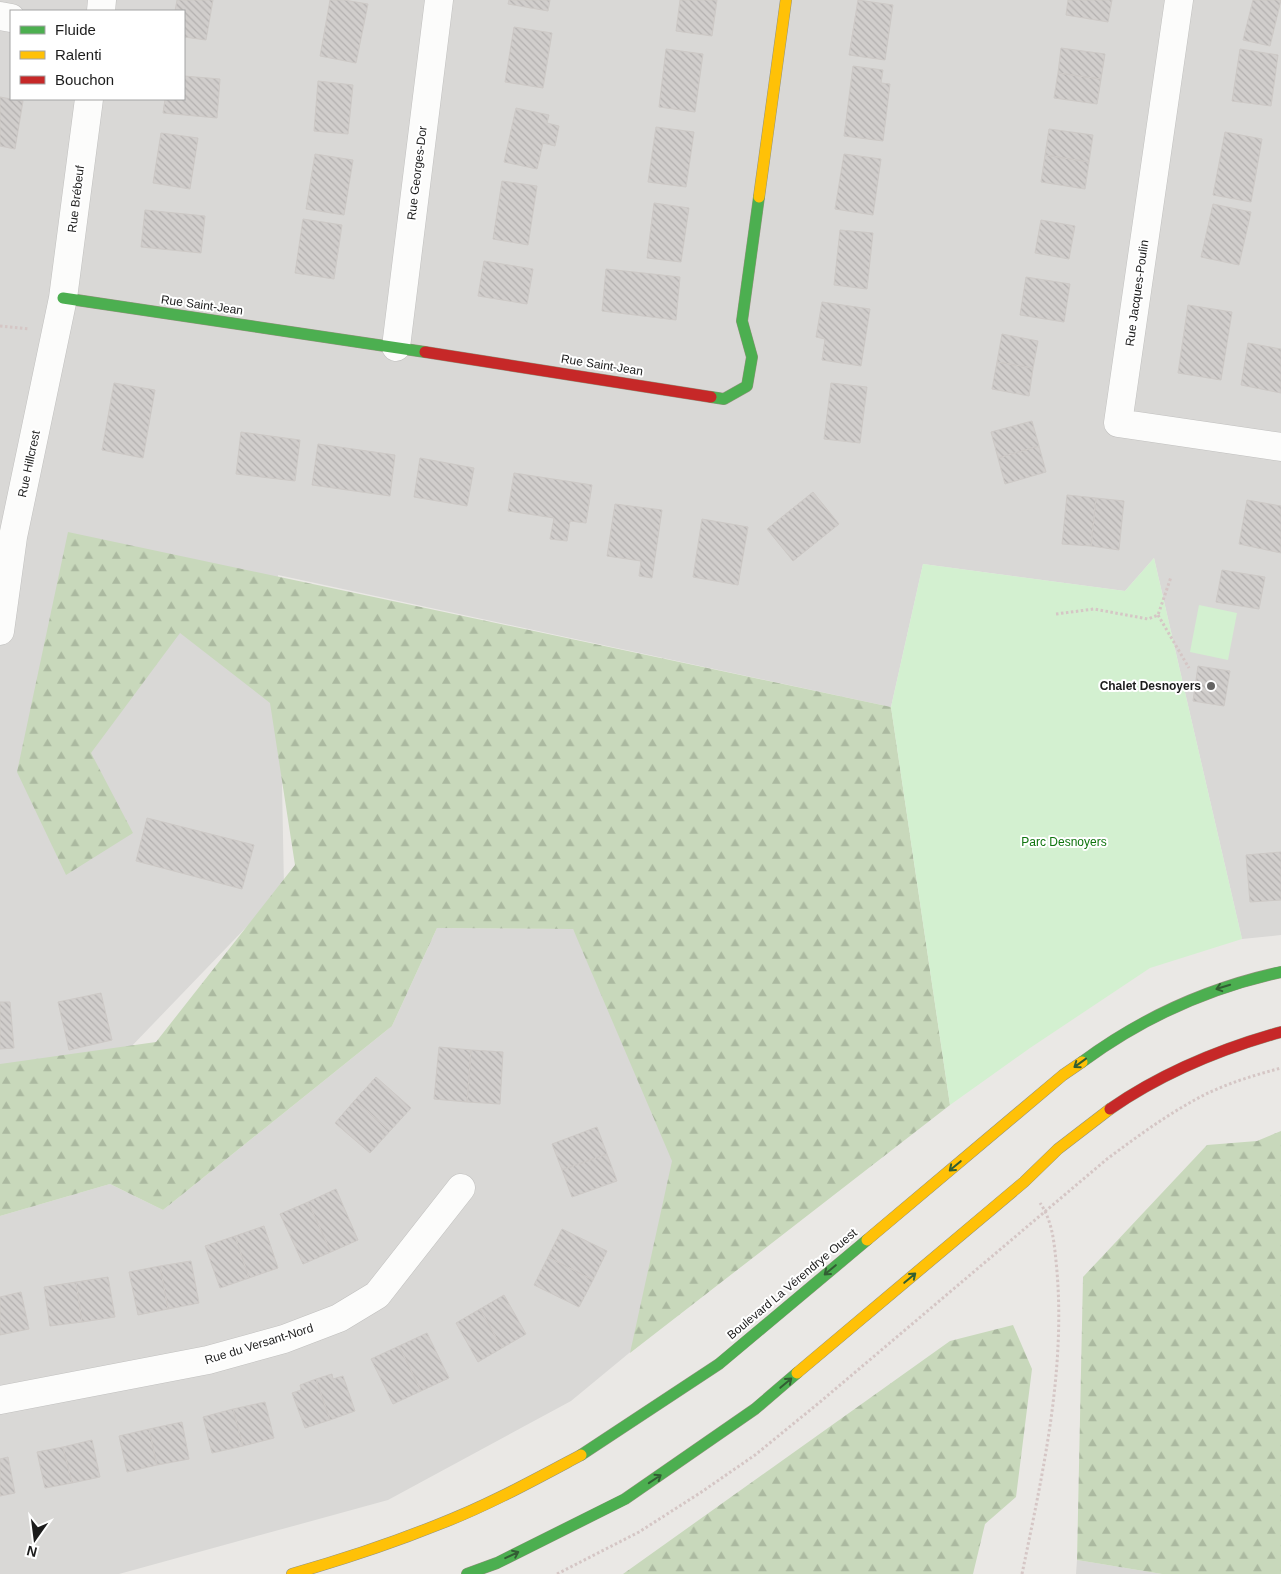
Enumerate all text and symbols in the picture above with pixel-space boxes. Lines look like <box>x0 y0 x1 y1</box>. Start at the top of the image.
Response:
legend <box>10 10 185 100</box>
text: Fluide <box>55 21 96 38</box>
text: Ralenti <box>55 46 102 63</box>
text: Bouchon <box>55 71 114 88</box>
street label: Rue Georges-Dor <box>404 125 430 221</box>
street label: Rue Brébeuf <box>65 164 87 233</box>
street label: Rue Jacques-Poulin <box>1123 239 1151 347</box>
street label: Rue Saint-Jean <box>160 292 244 318</box>
street label: Rue Saint-Jean <box>560 352 644 378</box>
street label: Rue Hillcrest <box>15 429 43 499</box>
place label: Chalet Desnoyers <box>1100 679 1201 693</box>
marker: Chalet Desnoyers <box>1205 680 1217 692</box>
park label: Parc Desnoyers <box>1021 835 1107 849</box>
one-way arrow <box>1215 983 1231 993</box>
one-way arrow <box>1074 1057 1087 1068</box>
one-way arrow <box>948 1160 961 1172</box>
street label: Boulevard La Vérendrye Ouest <box>724 1225 860 1342</box>
one-way arrow <box>824 1265 837 1276</box>
one-way arrow <box>904 1272 917 1284</box>
street label: Rue du Versant-Nord <box>203 1321 315 1367</box>
one-way arrow <box>780 1377 793 1389</box>
one-way arrow <box>648 1473 662 1484</box>
north arrow <box>10 1514 60 1564</box>
text: N <box>25 1543 39 1561</box>
one-way arrow <box>504 1550 519 1560</box>

